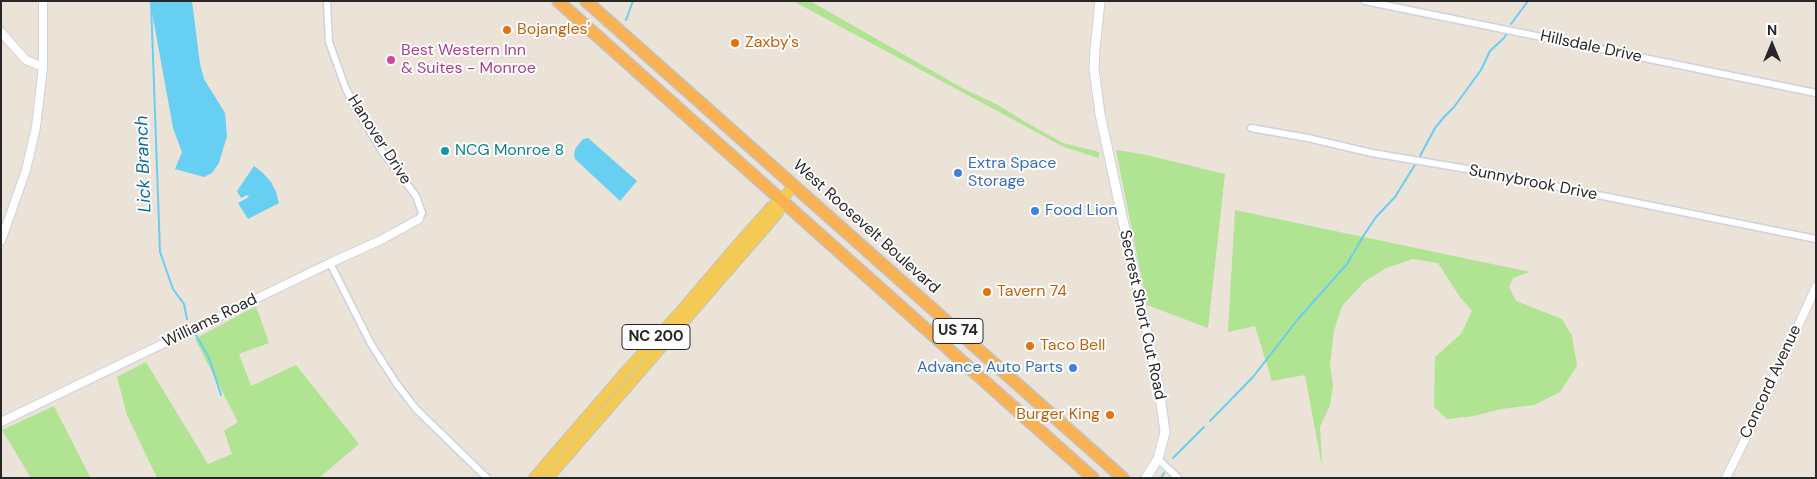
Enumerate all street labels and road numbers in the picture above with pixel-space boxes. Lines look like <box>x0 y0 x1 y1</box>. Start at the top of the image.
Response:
street label: Hillsdale Drive <box>1538 27 1644 67</box>
street label: Hanover Drive <box>343 92 415 188</box>
street label: West Roosevelt Boulevard <box>789 156 943 298</box>
street label: Sunnybrook Drive <box>1467 161 1599 205</box>
street label: Secrest Short Cut Road <box>1115 228 1169 402</box>
street label: Williams Road <box>160 290 260 352</box>
road number: US 74 <box>933 318 983 344</box>
street label: Concord Avenue <box>1736 322 1806 442</box>
road number: NC 200 <box>622 324 690 350</box>

